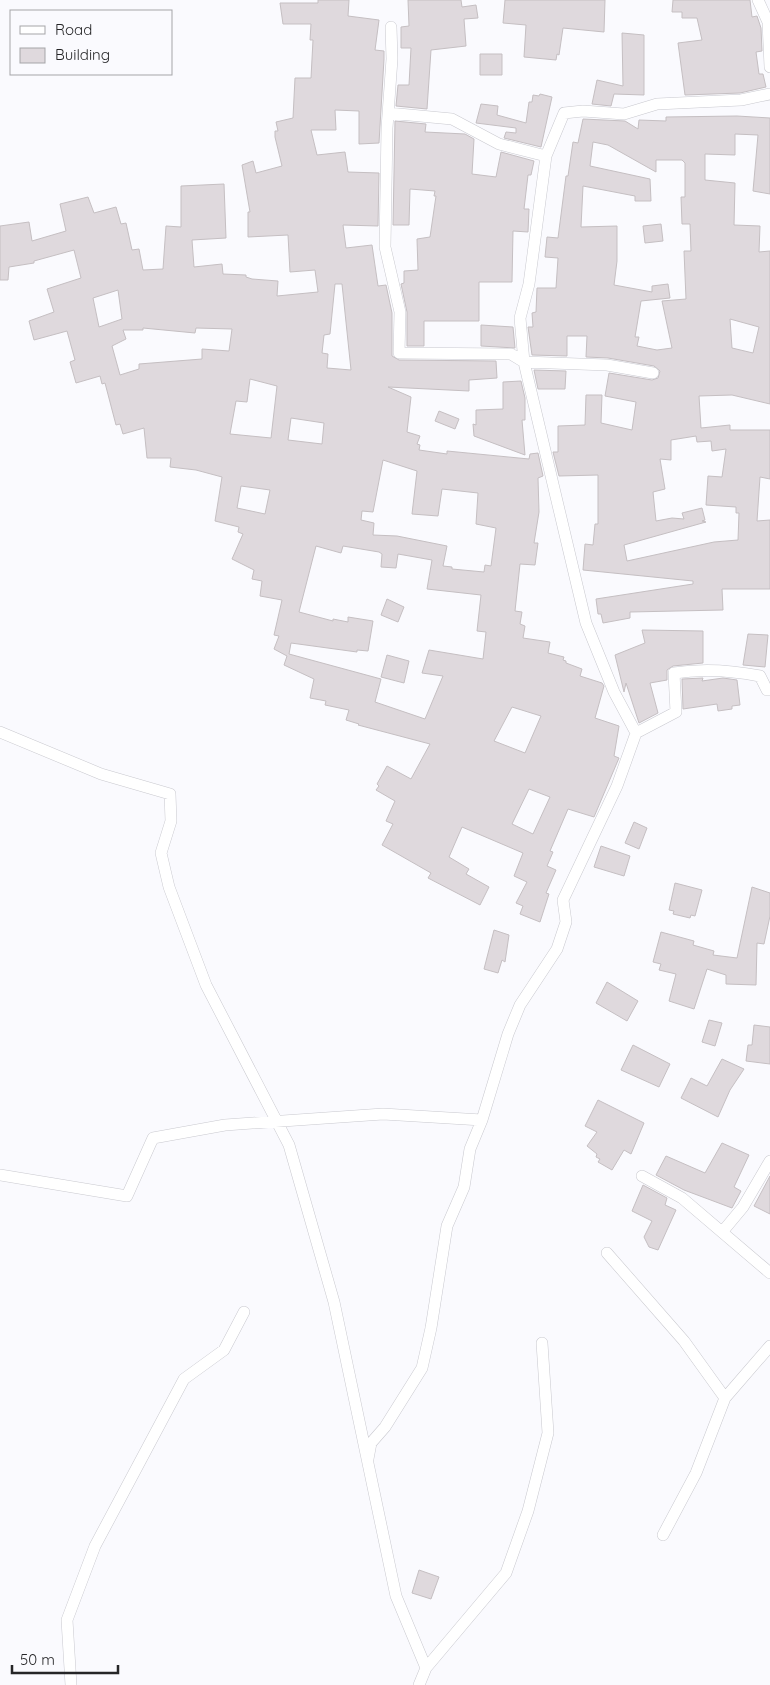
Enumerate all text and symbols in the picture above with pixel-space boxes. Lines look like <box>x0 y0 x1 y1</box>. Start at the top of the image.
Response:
legend <box>10 10 172 75</box>
text: Road <box>55 20 92 39</box>
text: Building <box>55 45 110 64</box>
scale bar <box>12 1642 119 1674</box>
text: 50 m <box>20 1650 55 1669</box>

